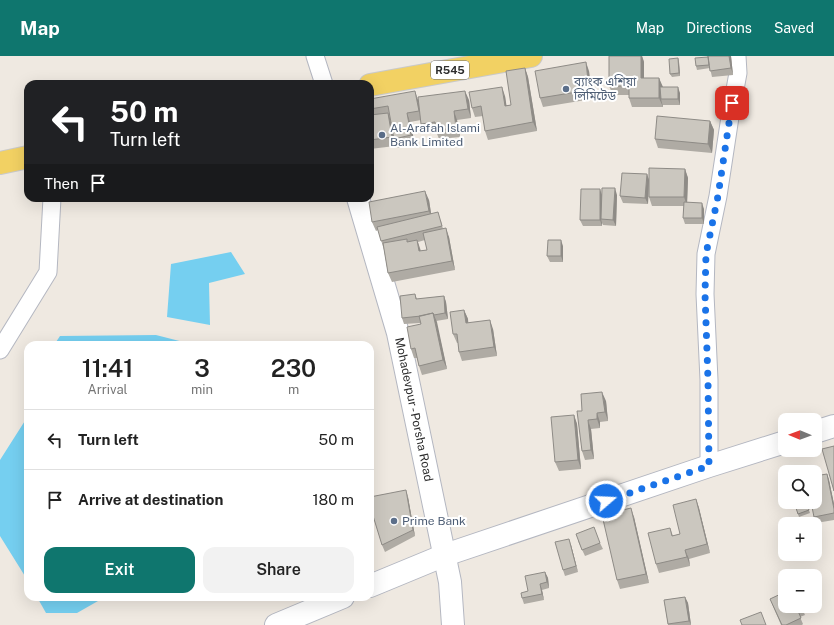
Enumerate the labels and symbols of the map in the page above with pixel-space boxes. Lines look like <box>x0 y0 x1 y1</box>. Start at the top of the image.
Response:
road number: R545 <box>431 61 469 79</box>
place label: ব্যাংক এশিয়া লিমিটেড <box>573 74 637 103</box>
marker: ব্যাংক এশিয়া লিমিটেড <box>561 84 571 94</box>
pin <box>715 86 749 120</box>
place label: Al-Arafah Islami Bank Limited <box>390 121 480 149</box>
marker: Al-Arafah Islami Bank Limited <box>377 130 387 140</box>
street label: Mohadevpur - Porsha Road <box>392 336 436 483</box>
north arrow <box>778 413 822 457</box>
position arrow <box>585 480 627 522</box>
place label: Prime Bank <box>402 514 466 528</box>
marker: Prime Bank <box>389 516 399 526</box>

